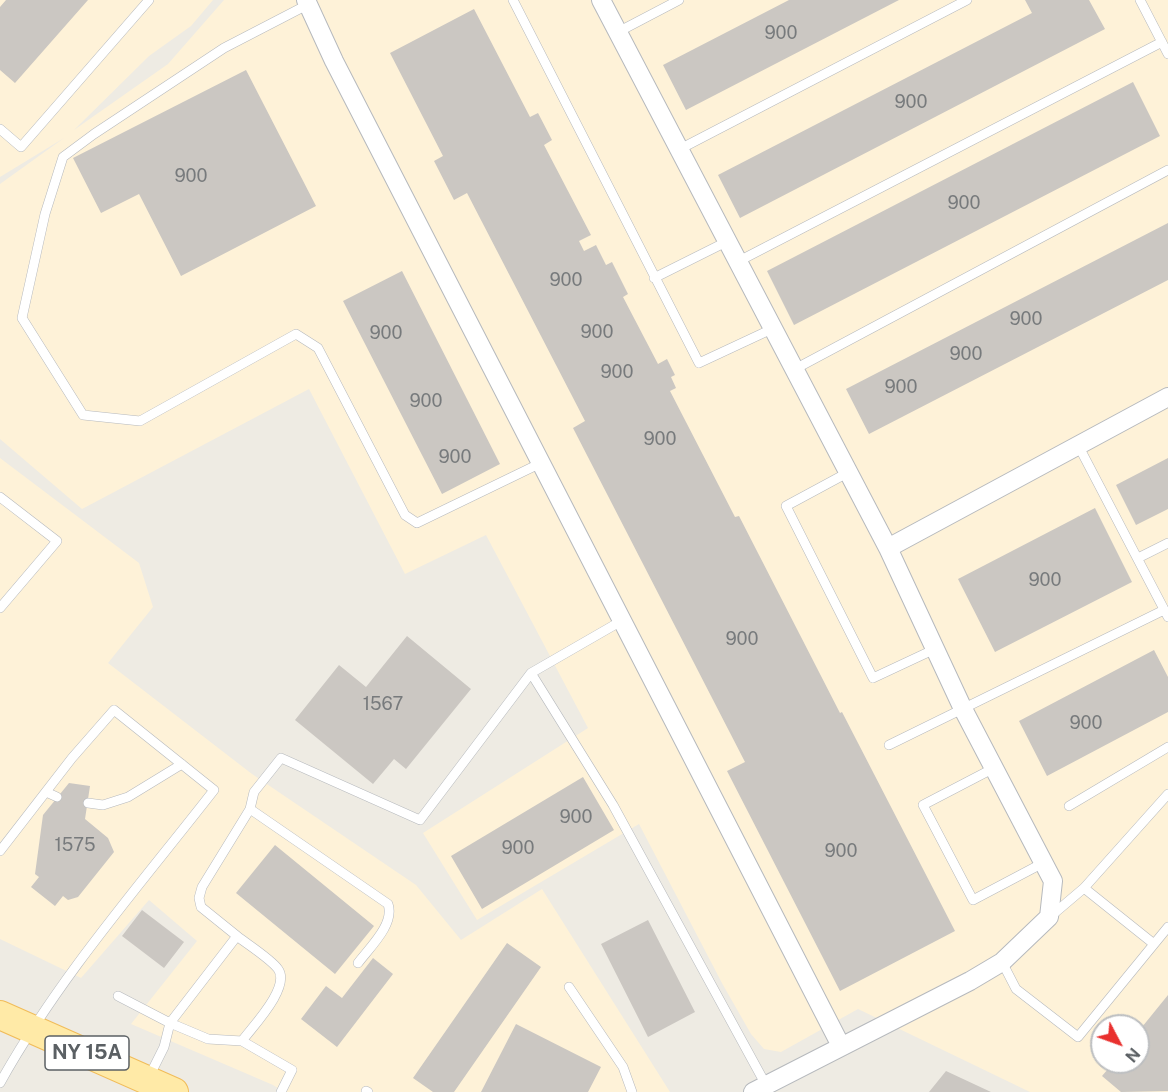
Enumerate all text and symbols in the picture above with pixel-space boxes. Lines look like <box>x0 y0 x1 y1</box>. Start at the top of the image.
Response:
house number: 900 <box>764 22 798 44</box>
house number: 900 <box>894 91 928 113</box>
house number: 900 <box>174 165 208 187</box>
house number: 900 <box>947 192 981 214</box>
house number: 900 <box>549 269 583 291</box>
house number: 900 <box>1009 308 1043 330</box>
house number: 900 <box>580 321 614 343</box>
house number: 900 <box>369 322 403 344</box>
house number: 900 <box>949 343 983 365</box>
house number: 900 <box>600 361 634 383</box>
house number: 900 <box>884 376 918 398</box>
house number: 900 <box>409 390 443 412</box>
house number: 900 <box>643 428 677 450</box>
house number: 900 <box>438 446 472 468</box>
house number: 900 <box>1028 569 1062 591</box>
house number: 900 <box>725 628 759 650</box>
house number: 1567 <box>363 693 403 715</box>
house number: 900 <box>1069 712 1103 734</box>
house number: 900 <box>559 806 593 828</box>
house number: 1575 <box>54 834 96 856</box>
house number: 900 <box>501 837 535 859</box>
house number: 900 <box>824 840 858 862</box>
north arrow <box>1090 1014 1150 1074</box>
road number: NY 15A <box>45 1036 129 1070</box>
text: N <box>1121 1044 1144 1066</box>

